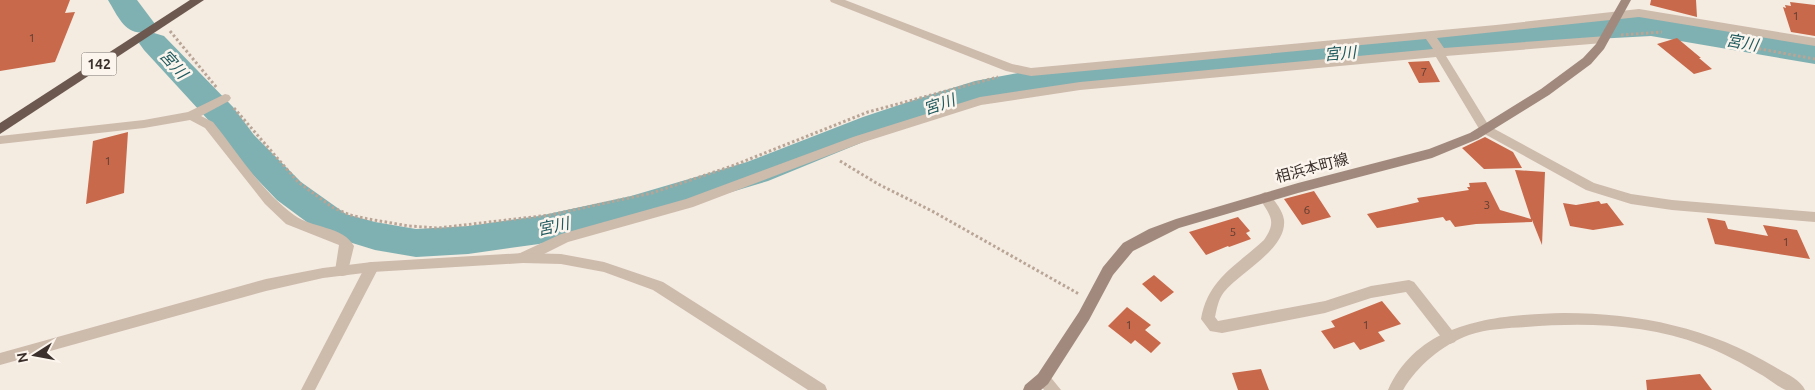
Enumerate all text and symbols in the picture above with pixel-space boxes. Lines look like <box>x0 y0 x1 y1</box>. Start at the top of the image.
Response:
house number: 1 <box>1793 9 1799 22</box>
water label: 宮川 <box>1725 30 1761 54</box>
house number: 1 <box>29 31 35 44</box>
water label: 宮川 <box>1323 42 1359 63</box>
water label: 宮川 <box>157 46 193 83</box>
road number: 142 <box>82 52 116 76</box>
house number: 7 <box>1421 65 1427 78</box>
water label: 宮川 <box>921 90 959 118</box>
street label: 相浜本町線 <box>1273 150 1350 185</box>
house number: 1 <box>105 154 111 167</box>
house number: 3 <box>1484 198 1490 211</box>
house number: 6 <box>1304 203 1311 216</box>
water label: 宮川 <box>535 213 572 238</box>
house number: 5 <box>1230 225 1236 238</box>
house number: 1 <box>1783 235 1789 248</box>
house number: 1 <box>1126 318 1132 331</box>
house number: 1 <box>1363 318 1369 331</box>
north arrow <box>10 330 60 380</box>
text: N <box>13 351 31 364</box>

